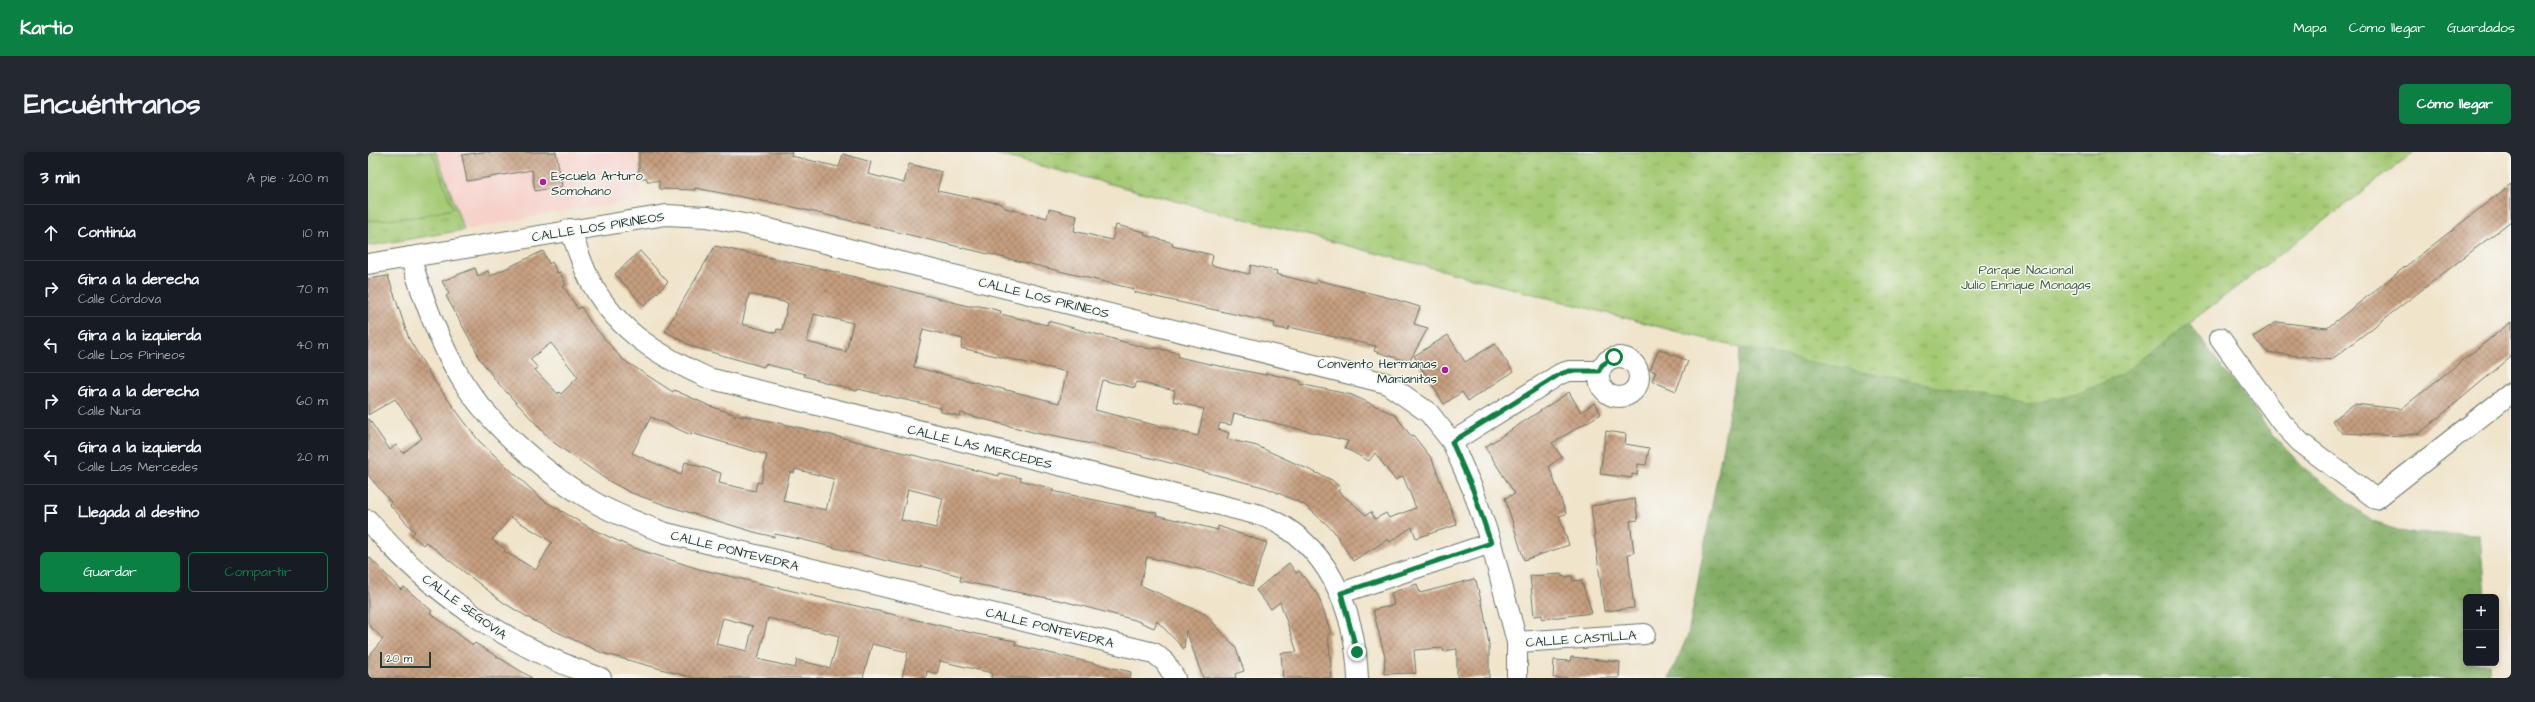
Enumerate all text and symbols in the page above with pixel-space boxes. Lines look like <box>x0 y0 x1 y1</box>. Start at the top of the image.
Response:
text: Kartio <box>20 15 73 42</box>
text: Mapa <box>2293 18 2327 38</box>
text: Cómo llegar <box>2349 18 2425 38</box>
text: Guardados <box>2447 18 2515 38</box>
button: Cómo llegar <box>2399 84 2511 124</box>
text: Encuéntranos <box>24 85 200 124</box>
text: 3 min <box>40 166 80 190</box>
place label: Escuela Arturo Somohano <box>551 167 643 200</box>
text: A pie · 200 m <box>247 169 328 187</box>
marker: Escuela Arturo Somohano <box>538 177 548 187</box>
street label: CALLE LOS PIRINEOS <box>531 208 666 246</box>
icon: ahead <box>40 222 62 244</box>
text: Continúa <box>78 222 136 243</box>
text: 10 m <box>303 224 328 242</box>
park label: Parque Nacional Julio Enrique Monagas <box>1961 261 2091 295</box>
text: Gira a la derecha <box>78 269 199 290</box>
street label: CALLE LOS PIRINEOS <box>977 273 1111 323</box>
icon: right <box>40 278 62 300</box>
text: 70 m <box>296 280 328 298</box>
text: Calle Córdova <box>78 290 161 308</box>
text: Gira a la izquierda <box>78 325 201 346</box>
icon: left <box>40 334 62 356</box>
text: 40 m <box>296 336 328 354</box>
text: Calle Los Pirineos <box>78 346 185 364</box>
route start <box>1605 348 1623 366</box>
place label: Convento Hermanas Marianitas <box>1317 355 1437 388</box>
marker: Convento Hermanas Marianitas <box>1440 365 1450 375</box>
text: Gira a la derecha <box>78 381 199 402</box>
icon: right <box>40 390 62 412</box>
text: 60 m <box>296 392 328 410</box>
text: Calle Nuria <box>78 402 141 420</box>
street label: CALLE LAS MERCEDES <box>906 420 1054 474</box>
text: Gira a la izquierda <box>78 437 201 458</box>
icon: left <box>40 446 62 468</box>
text: 20 m <box>297 448 328 466</box>
text: Calle Las Mercedes <box>78 458 198 476</box>
icon: arrive <box>40 502 62 524</box>
text: Llegada al destino <box>78 502 199 523</box>
street label: CALLE PONTEVEDRA <box>669 526 801 576</box>
button: Guardar <box>40 552 180 592</box>
button: Compartir <box>188 552 328 592</box>
street label: CALLE SEGOVIA <box>418 570 511 644</box>
map controls <box>2463 594 2499 666</box>
button: + <box>2463 594 2499 630</box>
street label: CALLE PONTEVEDRA <box>984 603 1116 653</box>
street label: CALLE CASTILLA <box>1525 626 1638 652</box>
button: − <box>2463 630 2499 666</box>
route end <box>1348 643 1366 661</box>
scale bar <box>380 650 431 669</box>
text: 20 m <box>386 651 412 666</box>

